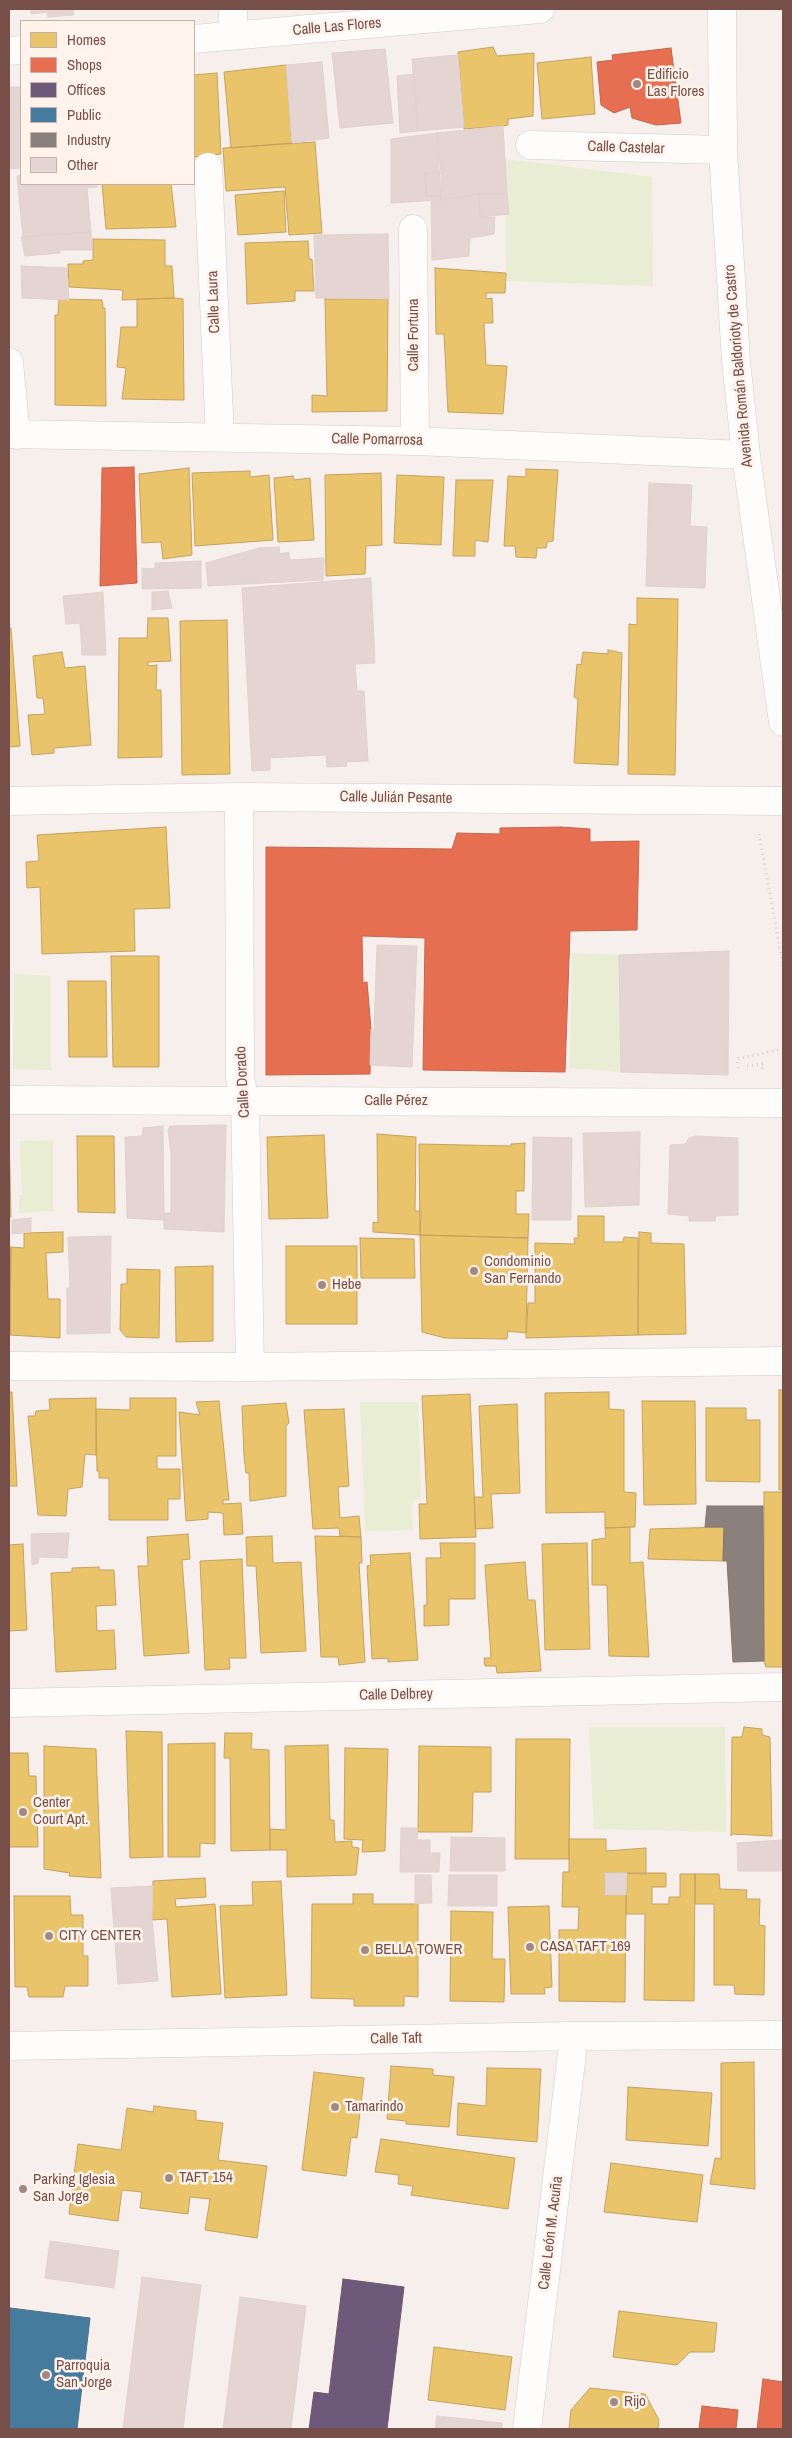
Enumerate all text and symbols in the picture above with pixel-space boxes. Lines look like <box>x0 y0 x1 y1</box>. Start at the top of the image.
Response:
street label: Calle Las Flores <box>292 14 382 40</box>
legend <box>20 20 195 185</box>
text: Homes <box>67 29 106 50</box>
text: Shops <box>67 54 102 75</box>
place label: Edificio Las Flores <box>647 66 704 101</box>
marker: Edificio Las Flores <box>631 78 643 90</box>
text: Offices <box>67 79 106 100</box>
text: Public <box>67 104 101 125</box>
text: Industry <box>67 129 111 150</box>
street label: Calle Castelar <box>587 138 665 158</box>
text: Other <box>67 154 98 175</box>
street label: Avenida Román Baldorioty de Castro <box>721 264 757 468</box>
street label: Calle Laura <box>204 270 224 334</box>
street label: Calle Fortuna <box>405 298 423 372</box>
street label: Calle Pomarrosa <box>331 430 423 450</box>
street label: Calle Julián Pesante <box>339 788 453 808</box>
street label: Calle Dorado <box>232 1046 254 1118</box>
street label: Calle Pérez <box>364 1092 428 1110</box>
place label: Condominio San Fernando <box>484 1253 561 1288</box>
marker: Condominio San Fernando <box>468 1265 480 1277</box>
place label: Hebe <box>332 1276 361 1294</box>
marker: Hebe <box>316 1279 328 1291</box>
street label: Calle Delbrey <box>359 1685 433 1705</box>
place label: Center Court Apt. <box>33 1794 88 1829</box>
marker: Center Court Apt. <box>17 1806 29 1818</box>
place label: CITY CENTER <box>59 1927 141 1945</box>
marker: CITY CENTER <box>43 1930 55 1942</box>
place label: CASA TAFT 169 <box>540 1938 631 1956</box>
place label: BELLA TOWER <box>375 1941 462 1959</box>
marker: CASA TAFT 169 <box>524 1941 536 1953</box>
marker: BELLA TOWER <box>359 1944 371 1956</box>
street label: Calle Taft <box>370 2030 422 2048</box>
place label: Tamarindo <box>345 2098 403 2116</box>
marker: Tamarindo <box>329 2101 341 2113</box>
place label: TAFT 154 <box>179 2169 233 2187</box>
place label: Parking Iglesia San Jorge <box>33 2171 115 2206</box>
marker: TAFT 154 <box>163 2172 175 2184</box>
street label: Calle León M. Acuña <box>535 2175 567 2291</box>
marker: Parking Iglesia San Jorge <box>17 2183 29 2195</box>
place label: Parroquia San Jorge <box>56 2357 112 2392</box>
marker: Parroquia San Jorge <box>40 2369 52 2381</box>
place label: Rijo <box>624 2393 646 2411</box>
marker: Rijo <box>608 2396 620 2408</box>

